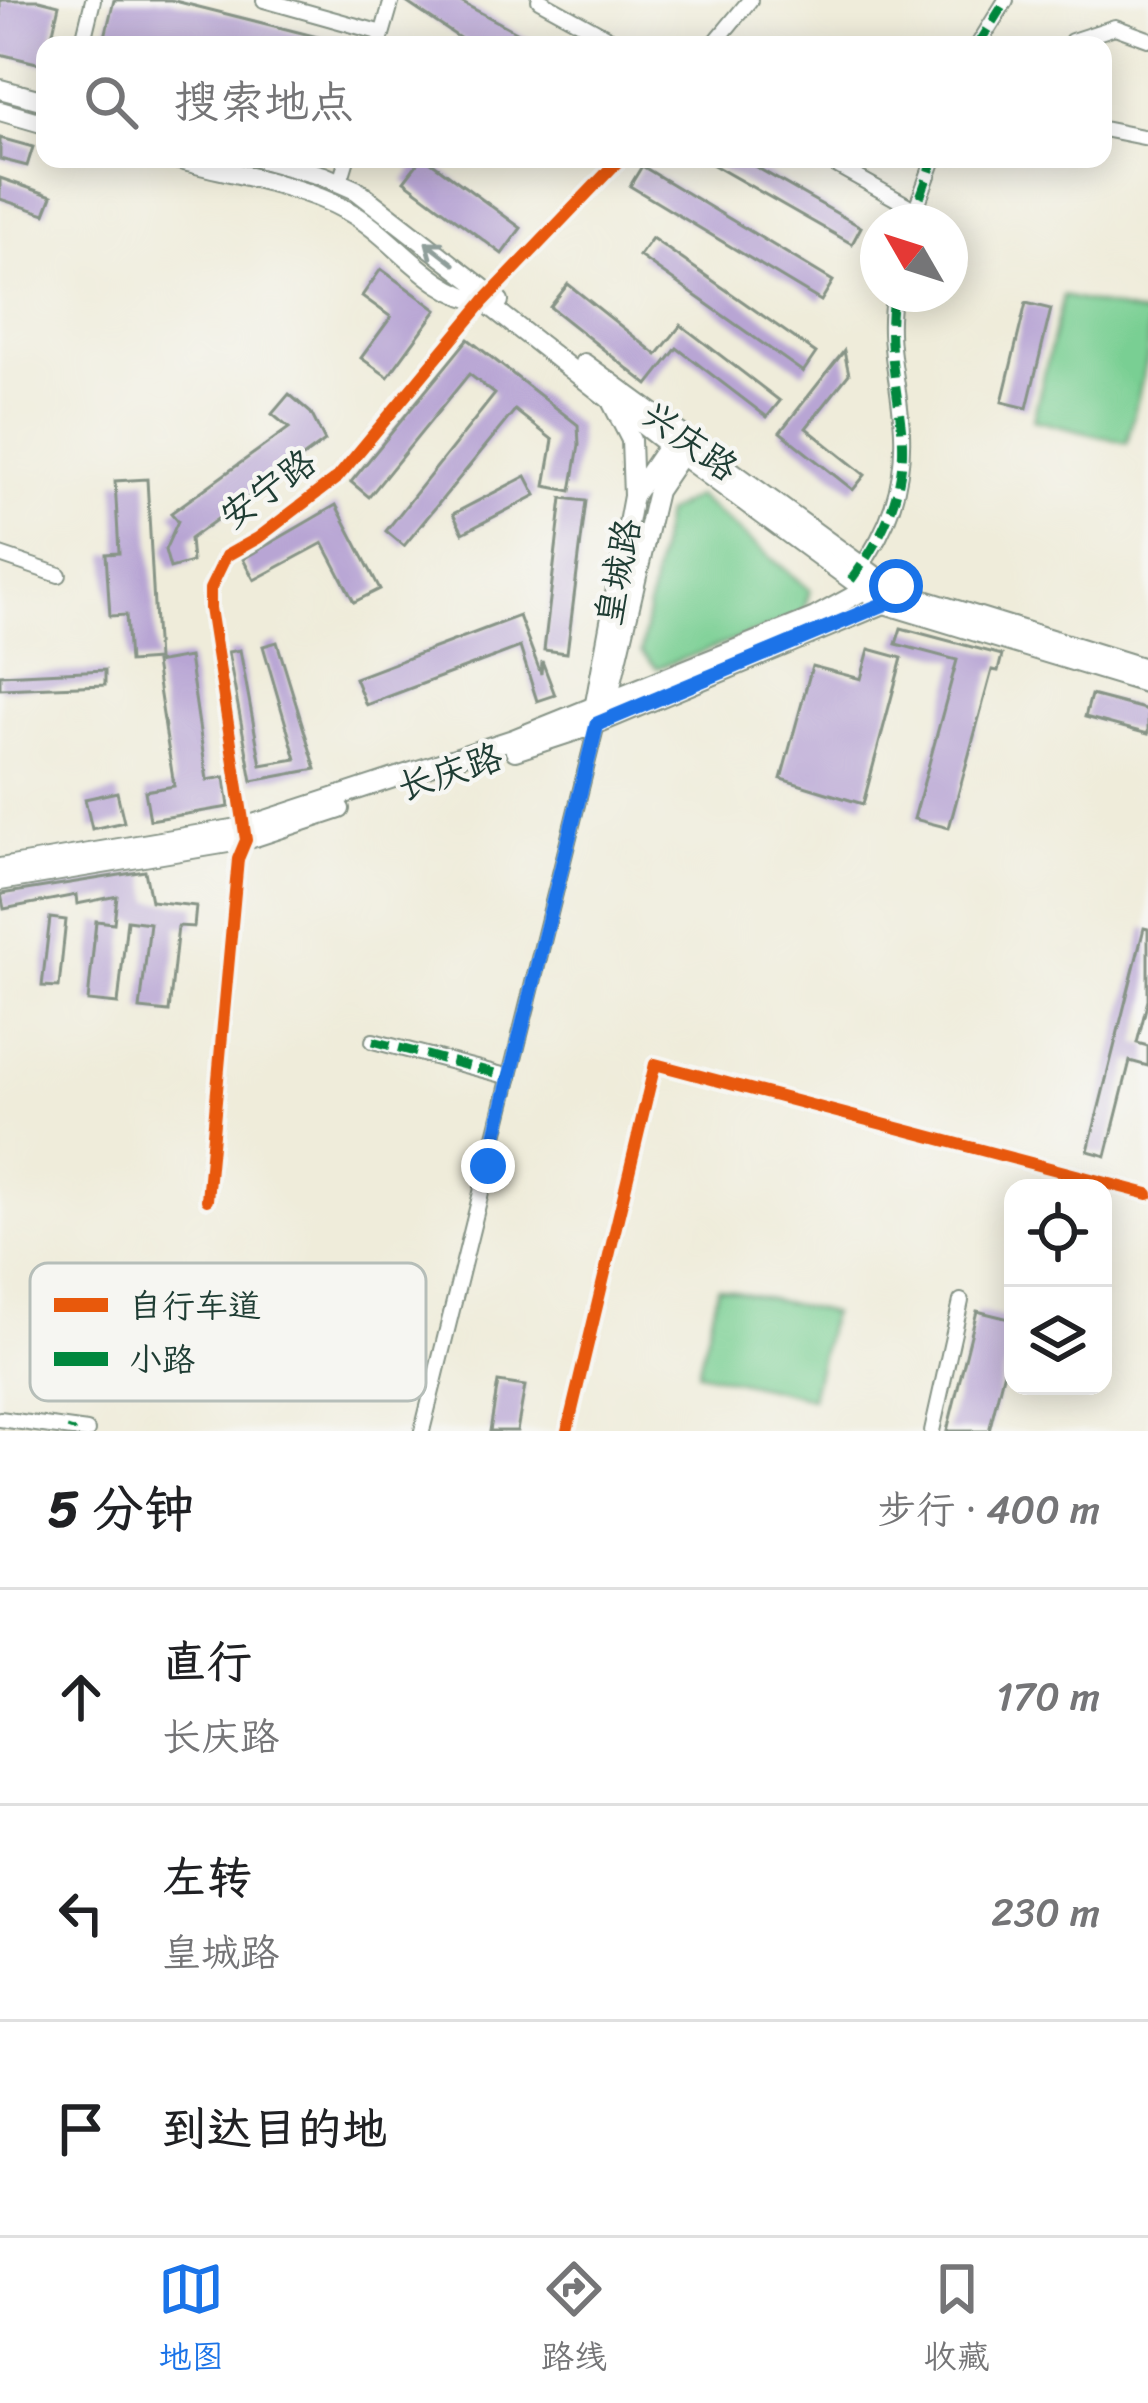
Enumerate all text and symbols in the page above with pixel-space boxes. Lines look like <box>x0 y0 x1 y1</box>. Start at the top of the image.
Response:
search box <box>36 36 1112 168</box>
text: 搜索地点 <box>174 62 354 142</box>
icon: search <box>78 69 144 135</box>
north arrow <box>860 204 968 312</box>
one-way arrow <box>425 240 457 267</box>
street label: 兴庆路 <box>627 383 753 499</box>
street label: 安宁路 <box>205 431 331 547</box>
street label: 皇城路 <box>576 513 660 631</box>
route start <box>869 559 923 613</box>
street label: 长庆路 <box>389 725 511 819</box>
route end <box>461 1139 515 1193</box>
map controls <box>1004 1179 1112 1395</box>
button: locate <box>1004 1179 1112 1287</box>
legend <box>30 1263 426 1401</box>
text: 自行车道 <box>129 1277 261 1335</box>
button: layers <box>1004 1287 1112 1395</box>
text: 小路 <box>129 1331 195 1389</box>
text: 5 分钟 <box>48 1464 194 1554</box>
text: 步行 · 400 m <box>878 1475 1100 1544</box>
text: 直行 <box>162 1622 252 1702</box>
text: 170 m <box>996 1662 1100 1731</box>
icon: ahead <box>48 1664 114 1730</box>
text: 长庆路 <box>162 1702 279 1771</box>
text: 左转 <box>162 1838 252 1918</box>
text: 230 m <box>991 1878 1100 1947</box>
icon: left <box>48 1880 114 1946</box>
text: 皇城路 <box>162 1918 279 1987</box>
text: 到达目的地 <box>162 2089 387 2169</box>
icon: arrive <box>48 2096 114 2162</box>
tab: 地图 <box>158 2256 224 2386</box>
tab: 路线 <box>541 2256 607 2386</box>
tab: 收藏 <box>924 2256 990 2386</box>

